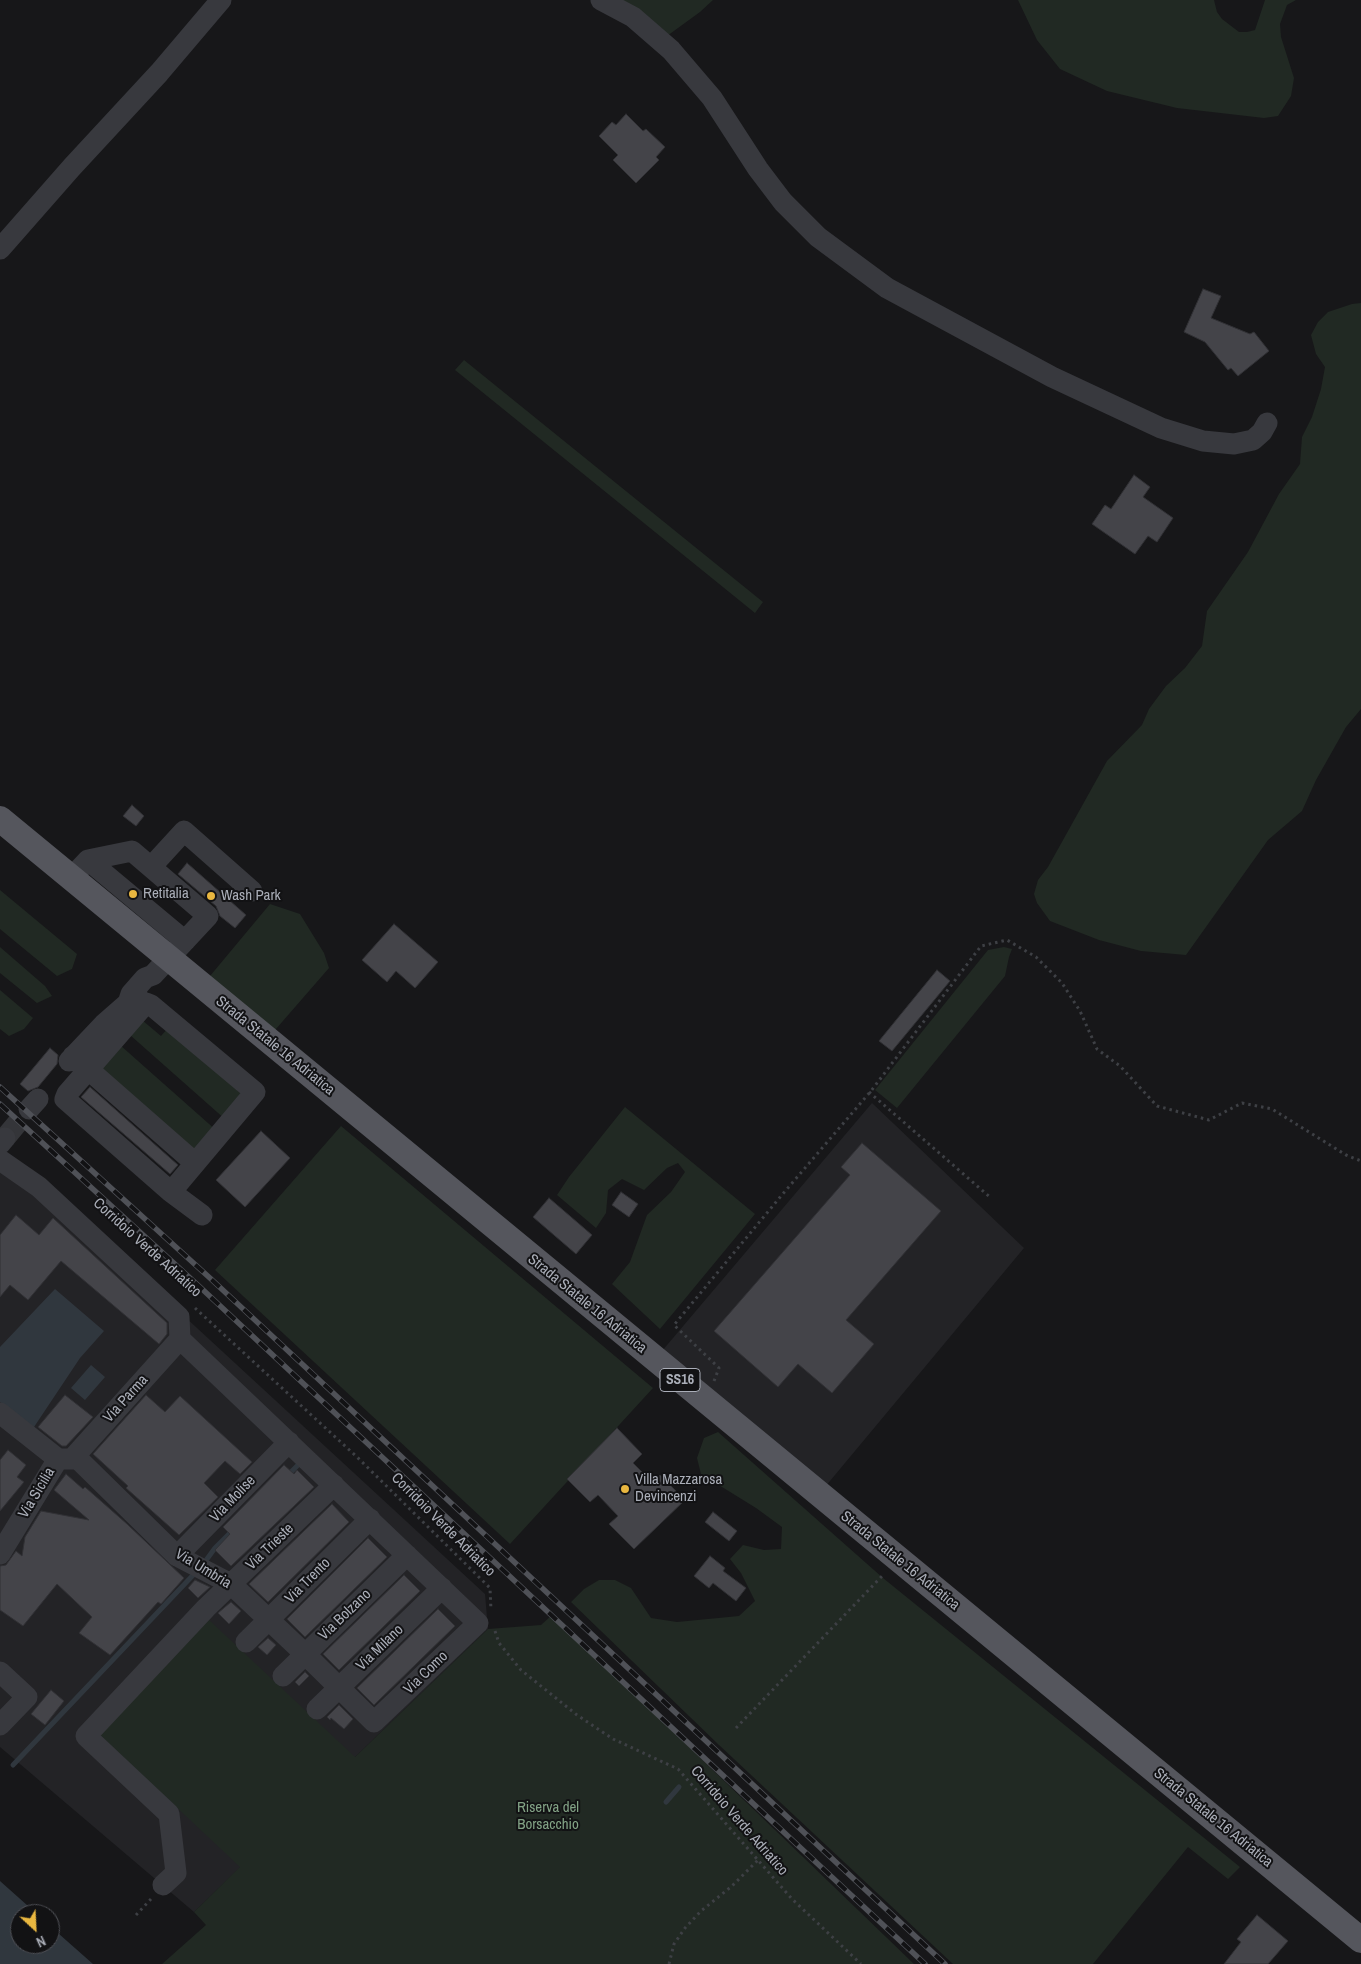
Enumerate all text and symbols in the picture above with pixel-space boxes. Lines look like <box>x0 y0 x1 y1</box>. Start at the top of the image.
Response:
place label: Retitalia <box>143 885 189 903</box>
place label: Wash Park <box>221 887 281 905</box>
marker: Retitalia <box>127 888 139 900</box>
marker: Wash Park <box>205 890 217 902</box>
street label: Strada Statale 16 Adriatica <box>212 993 338 1099</box>
street label: Corridoio Verde Adriatico <box>89 1195 205 1301</box>
street label: Strada Statale 16 Adriatica <box>524 1251 650 1357</box>
road number: SS16 <box>660 1368 700 1392</box>
street label: Via Parma <box>100 1371 152 1427</box>
street label: Via Sicilia <box>15 1464 59 1522</box>
street label: Corridoio Verde Adriatico <box>387 1469 499 1581</box>
place label: Villa Mazzarosa Devincenzi <box>635 1471 722 1506</box>
street label: Via Molise <box>206 1472 260 1526</box>
marker: Villa Mazzarosa Devincenzi <box>619 1483 631 1495</box>
street label: Strada Statale 16 Adriatica <box>837 1508 963 1614</box>
street label: Via Trieste <box>242 1520 298 1574</box>
street label: Via Umbria <box>172 1545 234 1593</box>
street label: Via Trento <box>282 1555 334 1607</box>
street label: Via Bolzano <box>315 1586 375 1644</box>
street label: Via Milano <box>353 1621 407 1675</box>
street label: Via Como <box>400 1648 452 1698</box>
street label: Corridoio Verde Adriatico <box>686 1762 792 1880</box>
street label: Strada Statale 16 Adriatica <box>1150 1765 1276 1871</box>
park label: Riserva del Borsacchio <box>517 1799 579 1834</box>
north arrow <box>10 1904 60 1954</box>
text: N <box>33 1932 48 1952</box>

